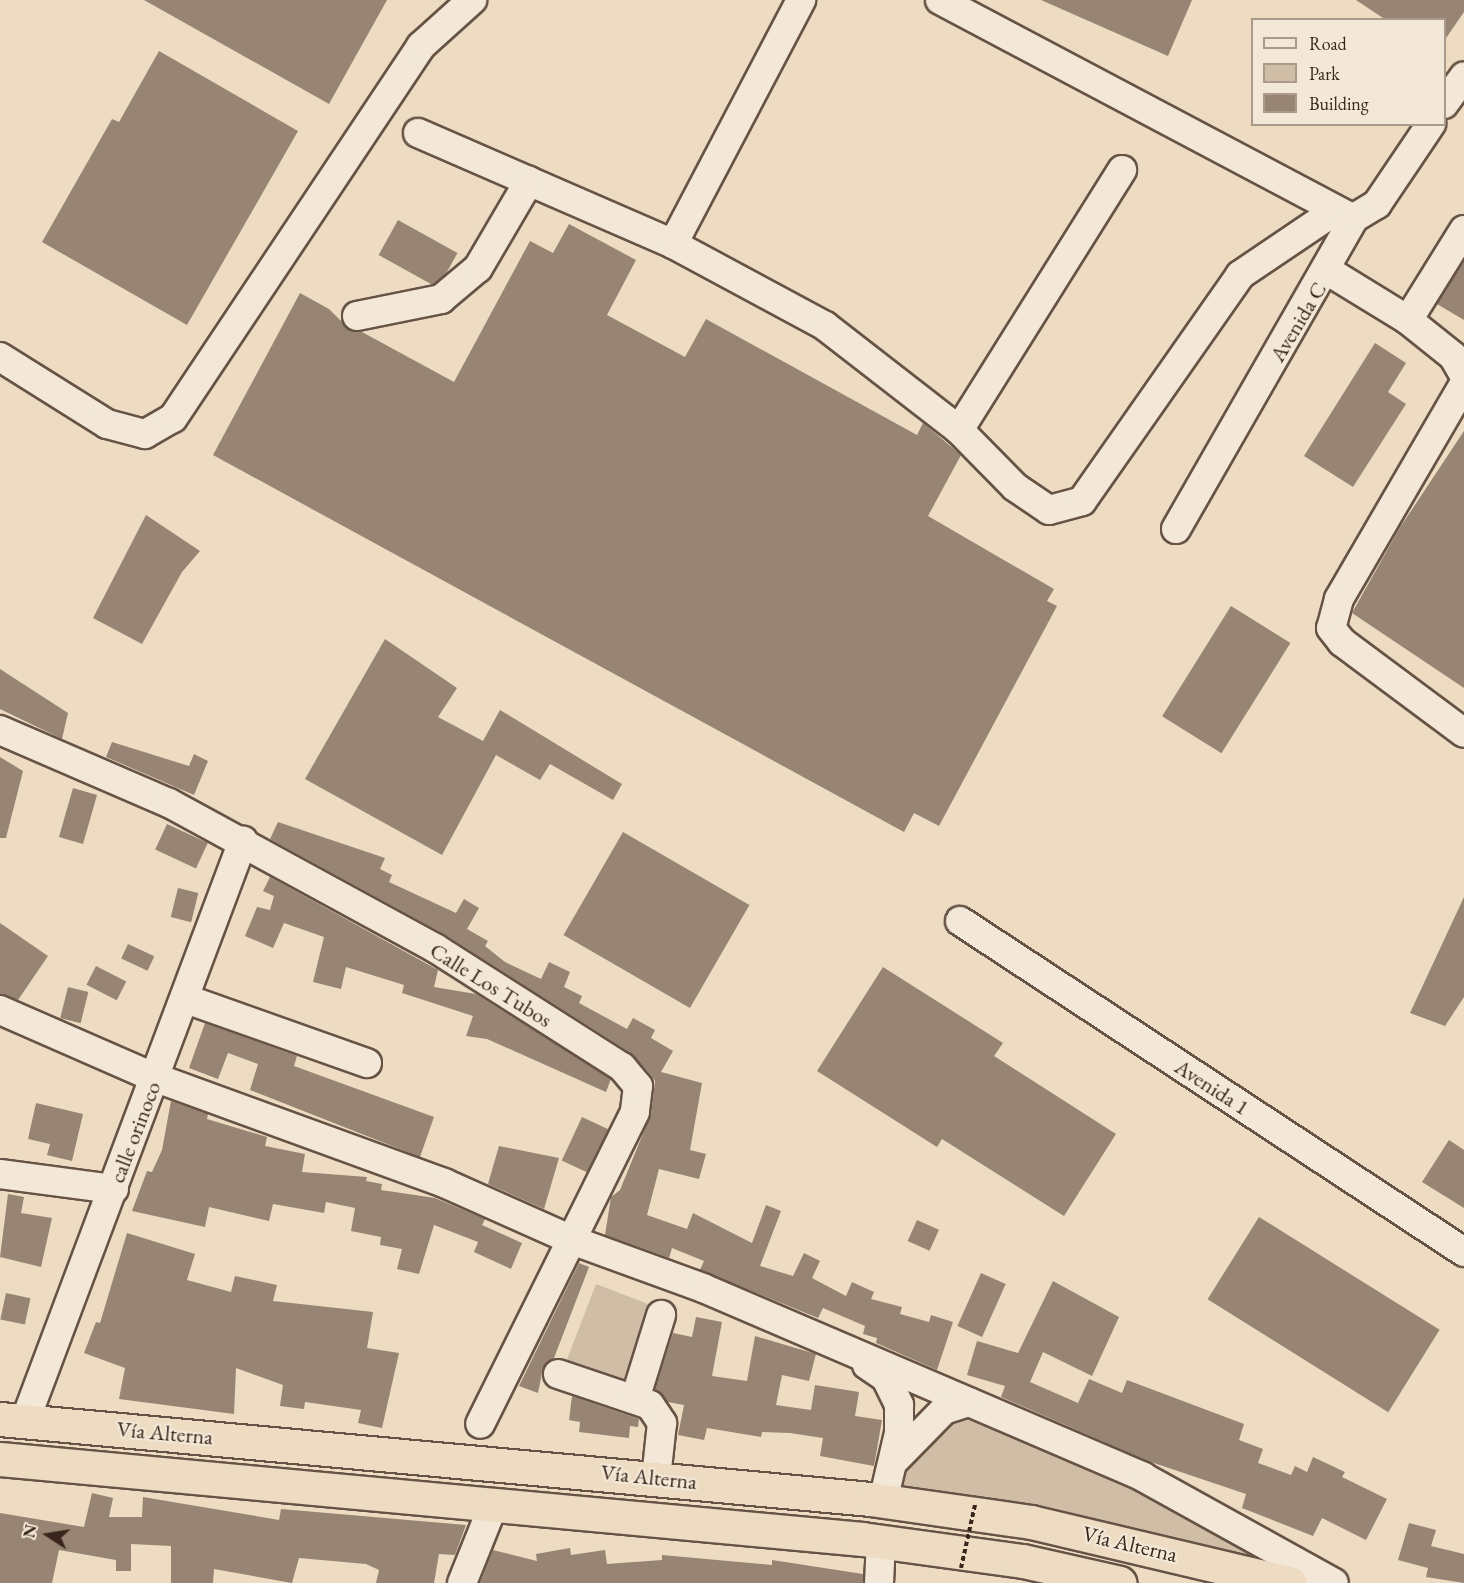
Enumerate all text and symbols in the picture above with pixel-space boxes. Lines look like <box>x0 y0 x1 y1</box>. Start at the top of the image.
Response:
legend <box>1251 18 1446 126</box>
text: Road <box>1309 32 1347 55</box>
text: Park <box>1309 62 1340 85</box>
text: Building <box>1309 92 1369 115</box>
street label: Avenida C <box>1264 277 1332 367</box>
street label: Calle Los Tubos <box>425 937 557 1033</box>
street label: Avenida 1 <box>1170 1053 1254 1121</box>
street label: calle orinoco <box>104 1078 166 1186</box>
street label: Vía Alterna <box>116 1416 214 1450</box>
street label: Vía Alterna <box>600 1459 698 1495</box>
north arrow <box>18 1505 78 1565</box>
street label: Vía Alterna <box>1080 1520 1180 1568</box>
text: N <box>18 1523 42 1540</box>

